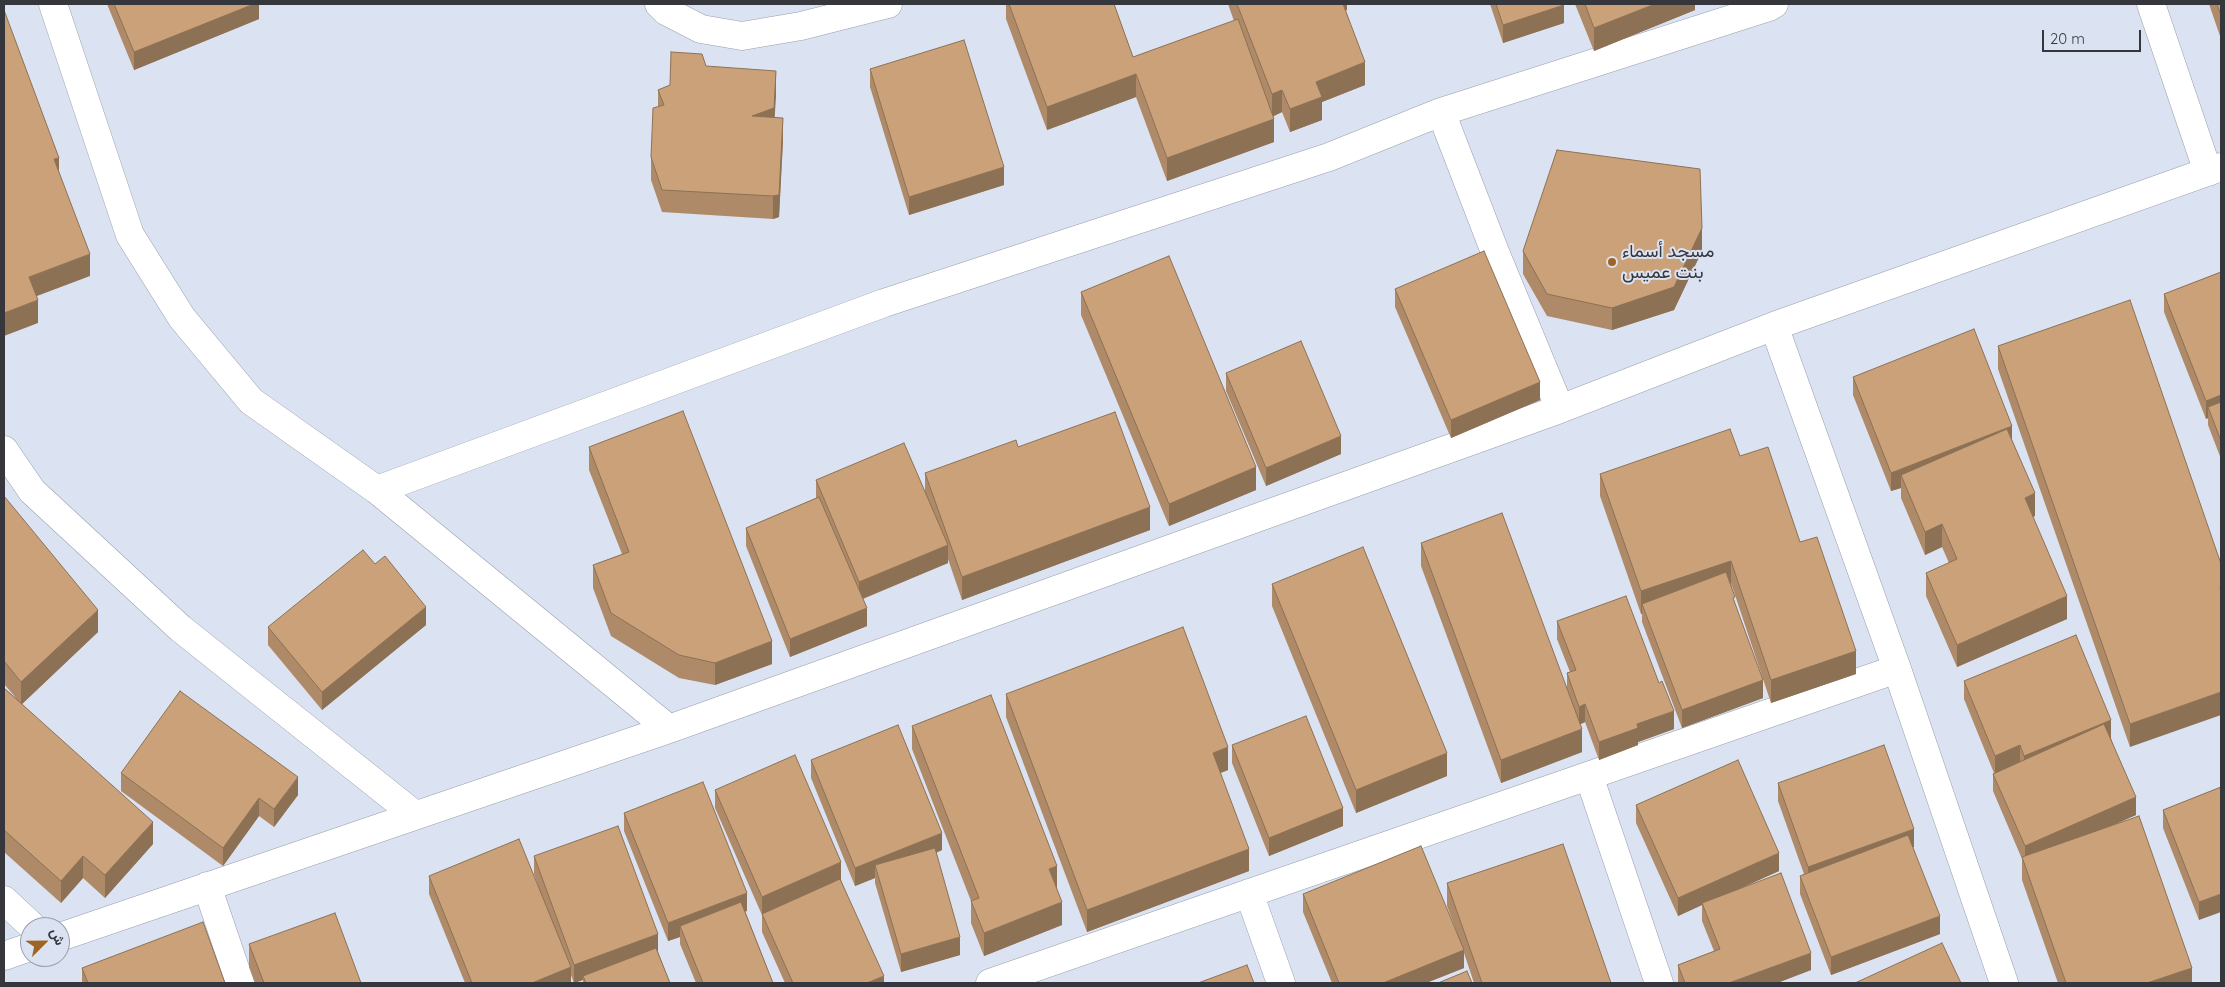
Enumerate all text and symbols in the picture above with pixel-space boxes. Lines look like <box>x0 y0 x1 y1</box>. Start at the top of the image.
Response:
scale bar <box>2045 20 2144 52</box>
text: 20 m <box>2050 29 2085 48</box>
place label: مسجد أسماء بنت عميس <box>1622 241 1714 284</box>
marker: مسجد أسماء بنت عميس <box>1606 256 1618 268</box>
north arrow <box>20 917 70 967</box>
text: ش <box>46 925 69 948</box>

